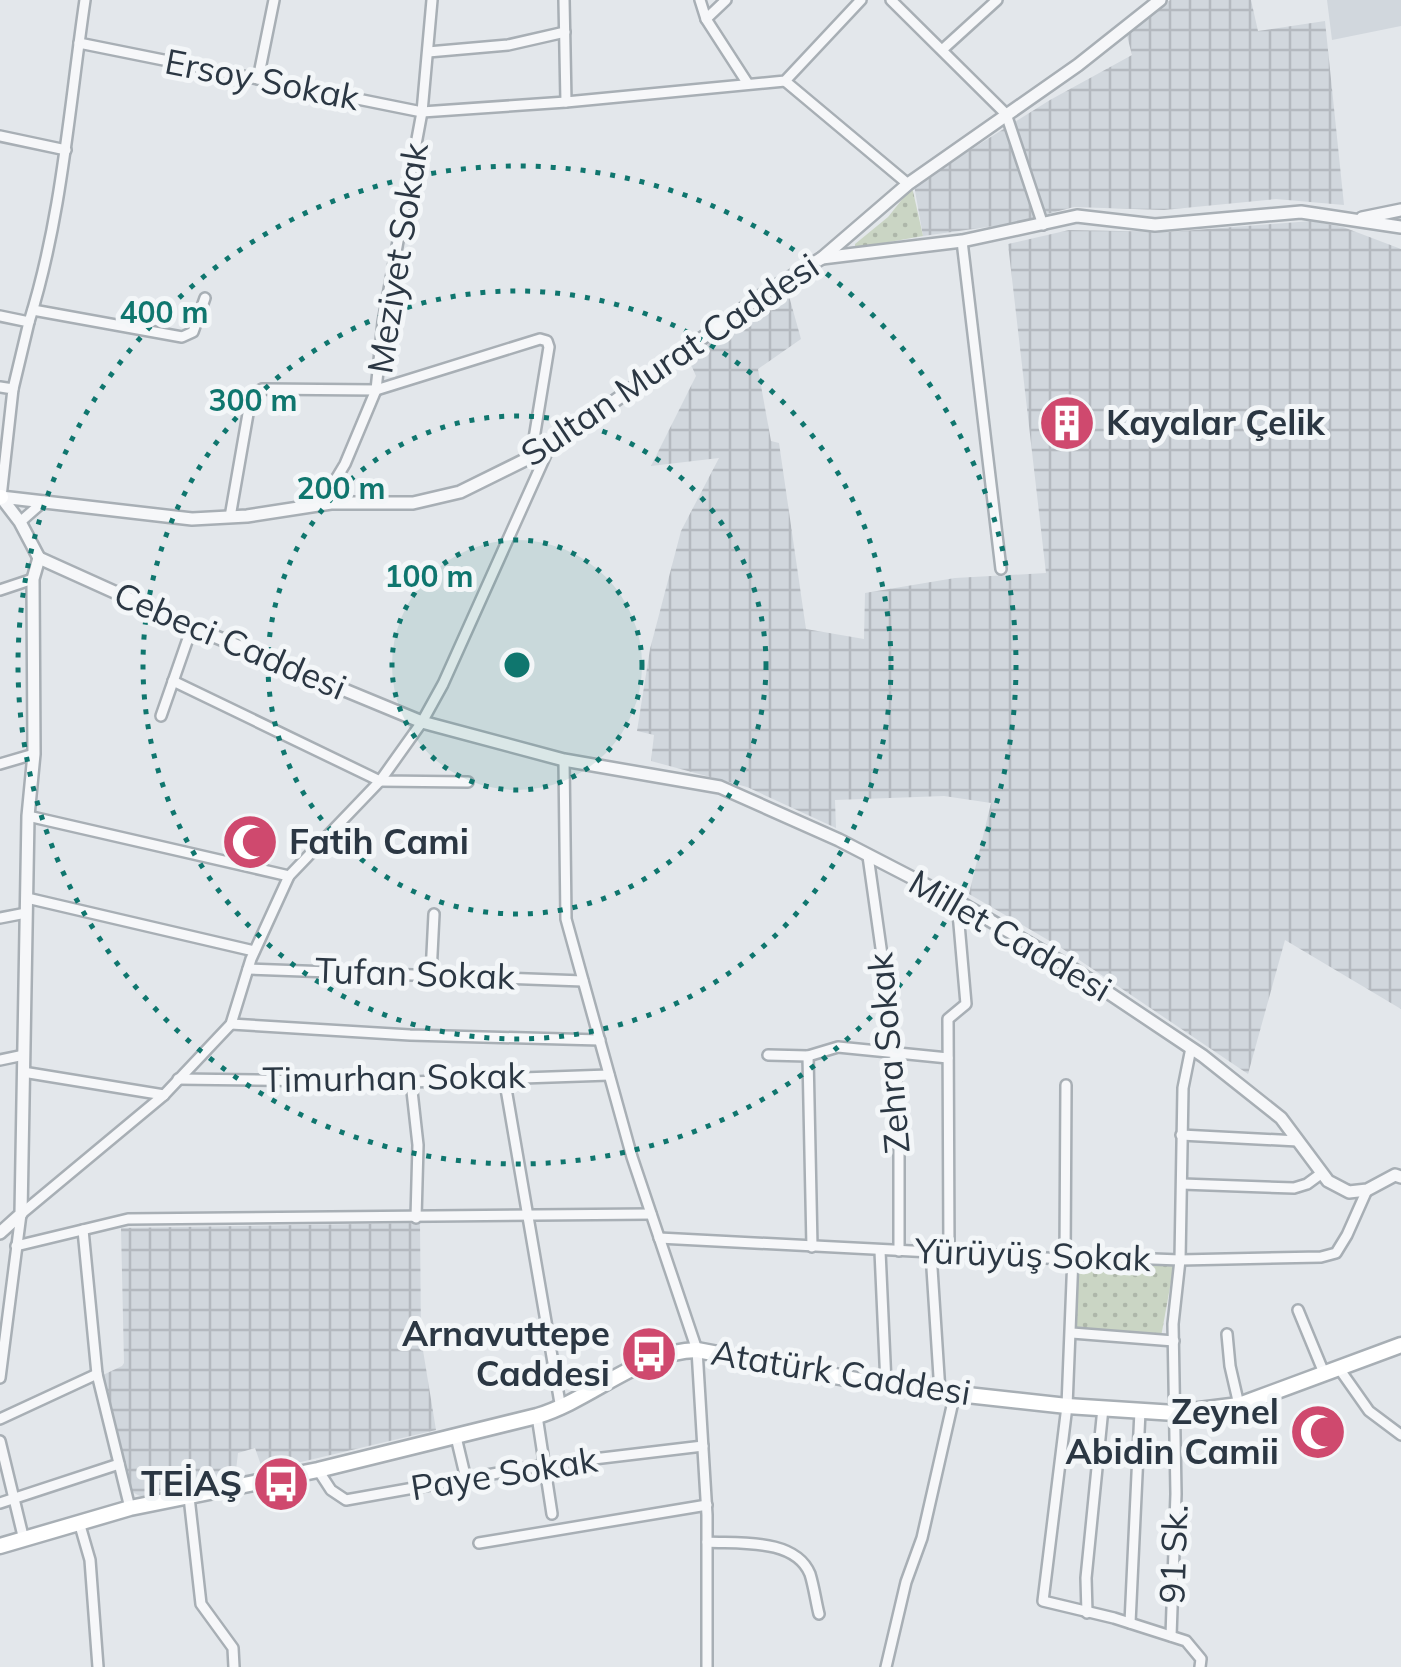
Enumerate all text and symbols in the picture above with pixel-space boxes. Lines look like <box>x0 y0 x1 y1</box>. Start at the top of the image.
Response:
street label: Ersoy Sokak <box>162 39 364 120</box>
street label: Meziyet Sokak <box>357 138 437 376</box>
street label: Sultan Murat Caddesi <box>512 243 827 475</box>
text: 400 m <box>119 293 209 331</box>
text: 300 m <box>208 381 298 419</box>
building icon: Kayalar Çelik <box>1037 393 1097 453</box>
place label: Kayalar Çelik <box>1106 400 1326 444</box>
text: 200 m <box>296 469 386 507</box>
text: 100 m <box>384 557 474 595</box>
street label: Cebeci Caddesi <box>108 571 353 709</box>
centre of rings <box>499 647 535 683</box>
mosque icon: Fatih Cami <box>220 812 280 872</box>
place label: Fatih Cami <box>289 819 469 863</box>
street label: Millet Caddesi <box>901 859 1120 1011</box>
street label: Tufan Sokak <box>314 948 517 999</box>
street label: Zehra Sokak <box>857 950 919 1155</box>
street label: Timurhan Sokak <box>262 1053 527 1101</box>
street label: Yürüyüş Sokak <box>913 1228 1153 1280</box>
place label: Arnavuttepe Caddesi <box>402 1311 610 1395</box>
bus stop icon: Arnavuttepe Caddesi <box>619 1324 679 1384</box>
street label: Atatürk Caddesi <box>708 1330 974 1414</box>
place label: Zeynel Abidin Camii <box>1066 1389 1279 1473</box>
mosque icon: Zeynel Abidin Camii <box>1288 1402 1348 1462</box>
street label: Paye Sokak <box>408 1436 601 1509</box>
bus stop icon: TEİAŞ <box>251 1454 311 1514</box>
place label: TEİAŞ <box>141 1461 242 1505</box>
street label: 91 Sk. <box>1149 1504 1197 1604</box>

